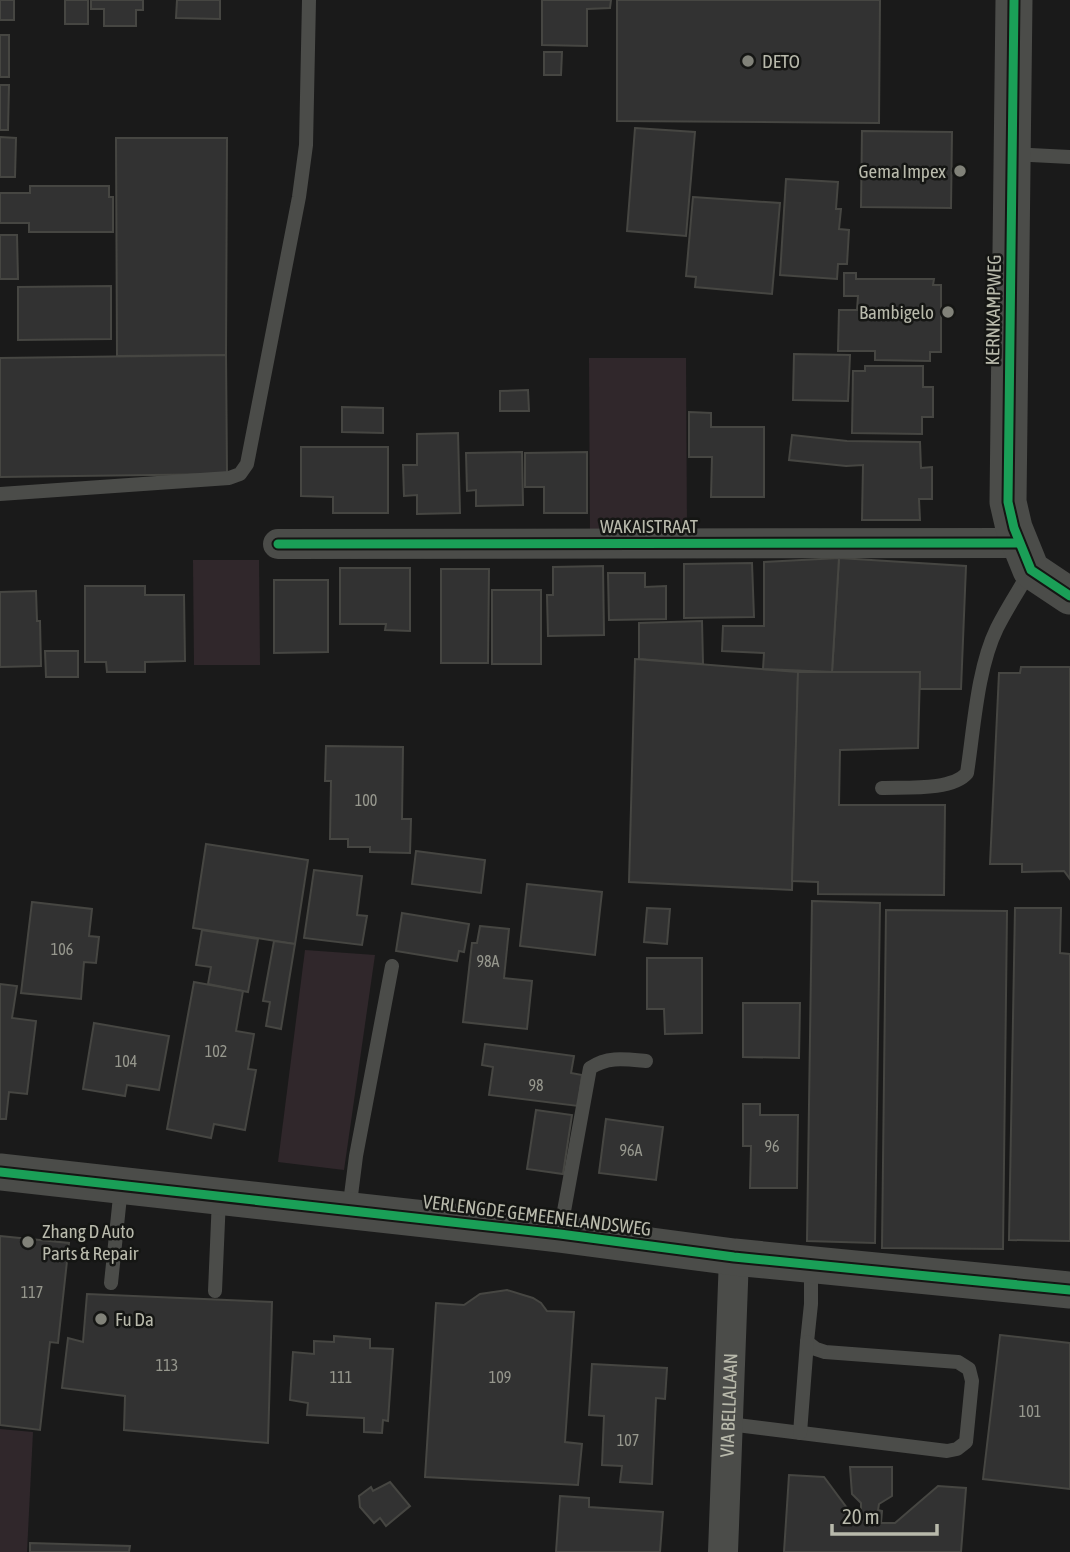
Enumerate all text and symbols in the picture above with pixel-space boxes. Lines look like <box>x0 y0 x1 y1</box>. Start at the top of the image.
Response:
place label: DETO <box>762 50 800 72</box>
marker: DETO <box>740 53 756 69</box>
place label: Gema Impex <box>859 160 946 182</box>
marker: Gema Impex <box>952 163 968 179</box>
street label: KERNKAMPWEG <box>981 254 1005 366</box>
place label: Bambigelo <box>859 301 934 323</box>
marker: Bambigelo <box>940 304 956 320</box>
street label: WAKAISTRAAT <box>600 515 699 537</box>
house number: 100 <box>355 791 377 809</box>
house number: 106 <box>51 940 73 958</box>
house number: 98A <box>477 952 500 970</box>
house number: 102 <box>205 1042 227 1060</box>
house number: 104 <box>115 1052 137 1070</box>
house number: 98 <box>528 1076 544 1094</box>
house number: 96 <box>764 1137 780 1155</box>
house number: 96A <box>620 1141 643 1159</box>
street label: VERLENGDE GEMEENELANDSWEG <box>422 1190 652 1240</box>
place label: Zhang D Auto Parts & Repair <box>42 1220 139 1264</box>
marker: Zhang D Auto Parts & Repair <box>20 1234 36 1250</box>
house number: 117 <box>21 1283 43 1301</box>
place label: Fu Da <box>115 1308 154 1330</box>
marker: Fu Da <box>93 1311 109 1327</box>
street label: VIA BELLALAAN <box>716 1353 741 1458</box>
house number: 113 <box>156 1356 178 1374</box>
house number: 111 <box>330 1368 352 1386</box>
house number: 109 <box>489 1368 511 1386</box>
house number: 101 <box>1019 1402 1041 1420</box>
house number: 107 <box>617 1431 639 1449</box>
scale bar <box>832 1492 937 1536</box>
text: 20 m <box>842 1504 880 1528</box>

